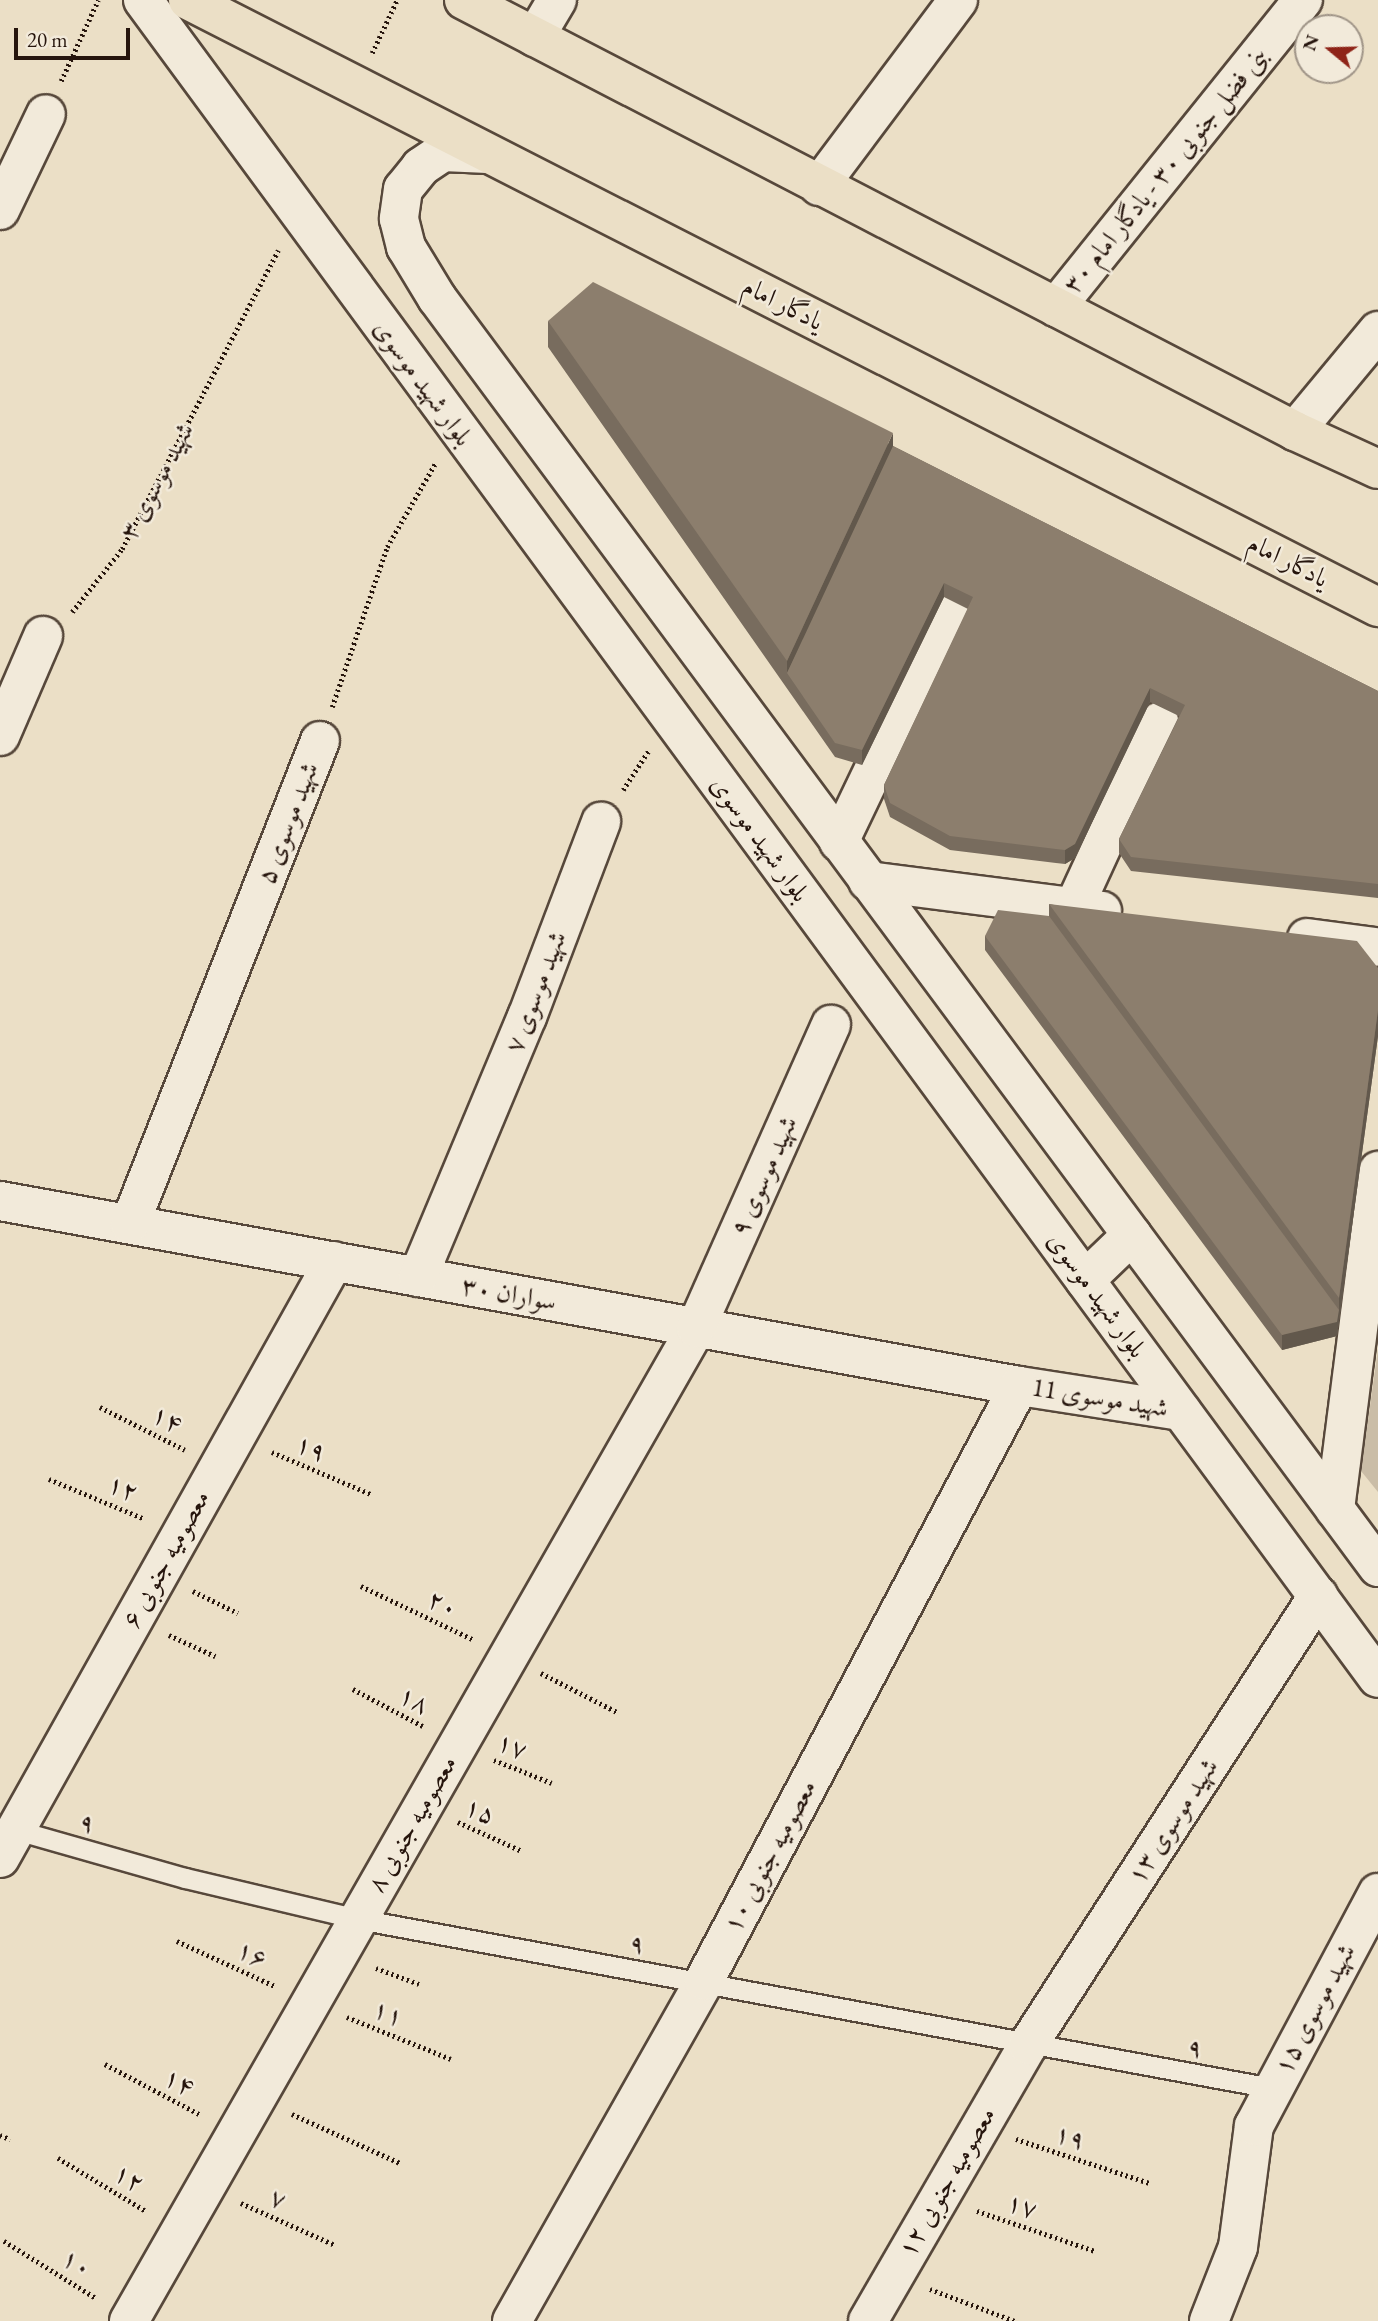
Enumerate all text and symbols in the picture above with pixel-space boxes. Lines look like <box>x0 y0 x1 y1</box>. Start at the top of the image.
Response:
scale bar <box>18 14 133 58</box>
north arrow <box>1294 14 1364 84</box>
text: 20 m <box>27 26 68 53</box>
text: N <box>1296 31 1325 54</box>
street label: بنی فضل جنوبی ۳۰ - یادگار امام ۳۰ <box>1057 40 1275 300</box>
street label: یادگار امام <box>737 270 829 338</box>
street label: بلوار شهید موسوی <box>367 314 479 452</box>
street label: شهید موسوی ۳ <box>113 417 201 545</box>
street label: یادگار امام <box>1242 527 1334 595</box>
street label: شهید موسوی ۵ <box>251 758 325 888</box>
street label: بلوار شهید موسوی <box>704 770 816 908</box>
street label: شهید موسوی ۷ <box>499 927 573 1057</box>
street label: شهید موسوی ۹ <box>724 1111 804 1241</box>
street label: بلوار شهید موسوی <box>1041 1226 1153 1364</box>
street label: سواران ۳۰ <box>459 1270 559 1318</box>
street label: شهید موسوی 11 <box>1030 1372 1170 1424</box>
street label: ۱۴ <box>146 1398 188 1440</box>
street label: ۱۹ <box>291 1428 331 1468</box>
street label: ۱۲ <box>103 1468 143 1508</box>
street label: معصومیه جنوبی ۶ <box>115 1485 217 1633</box>
street label: ۲۰ <box>422 1583 464 1625</box>
street label: ۱۸ <box>393 1679 435 1721</box>
street label: ۱۷ <box>492 1726 532 1766</box>
street label: معصومیه جنوبی ۸ <box>360 1750 464 1898</box>
street label: شهید موسوی ۱۳ <box>1121 1753 1225 1889</box>
street label: معصومیه جنوبی ۱۰ <box>717 1774 823 1938</box>
street label: ۱۵ <box>460 1791 500 1831</box>
street label: ۹ <box>75 1806 99 1840</box>
street label: ۹ <box>627 1927 647 1961</box>
street label: ۱۶ <box>232 1933 272 1975</box>
street label: شهید موسوی ۱۵ <box>1268 1939 1362 2079</box>
street label: ۱۱ <box>368 1993 408 2033</box>
street label: ۹ <box>1185 2031 1205 2065</box>
street label: ۱۴ <box>158 2061 200 2103</box>
street label: معصومیه جنوبی ۱۲ <box>891 2101 1003 2263</box>
street label: ۱۹ <box>1051 2117 1089 2157</box>
street label: ۱۲ <box>108 2157 150 2199</box>
street label: ۷ <box>265 2182 291 2216</box>
street label: ۱۷ <box>1003 2186 1041 2226</box>
street label: ۱۰ <box>56 2242 98 2284</box>

